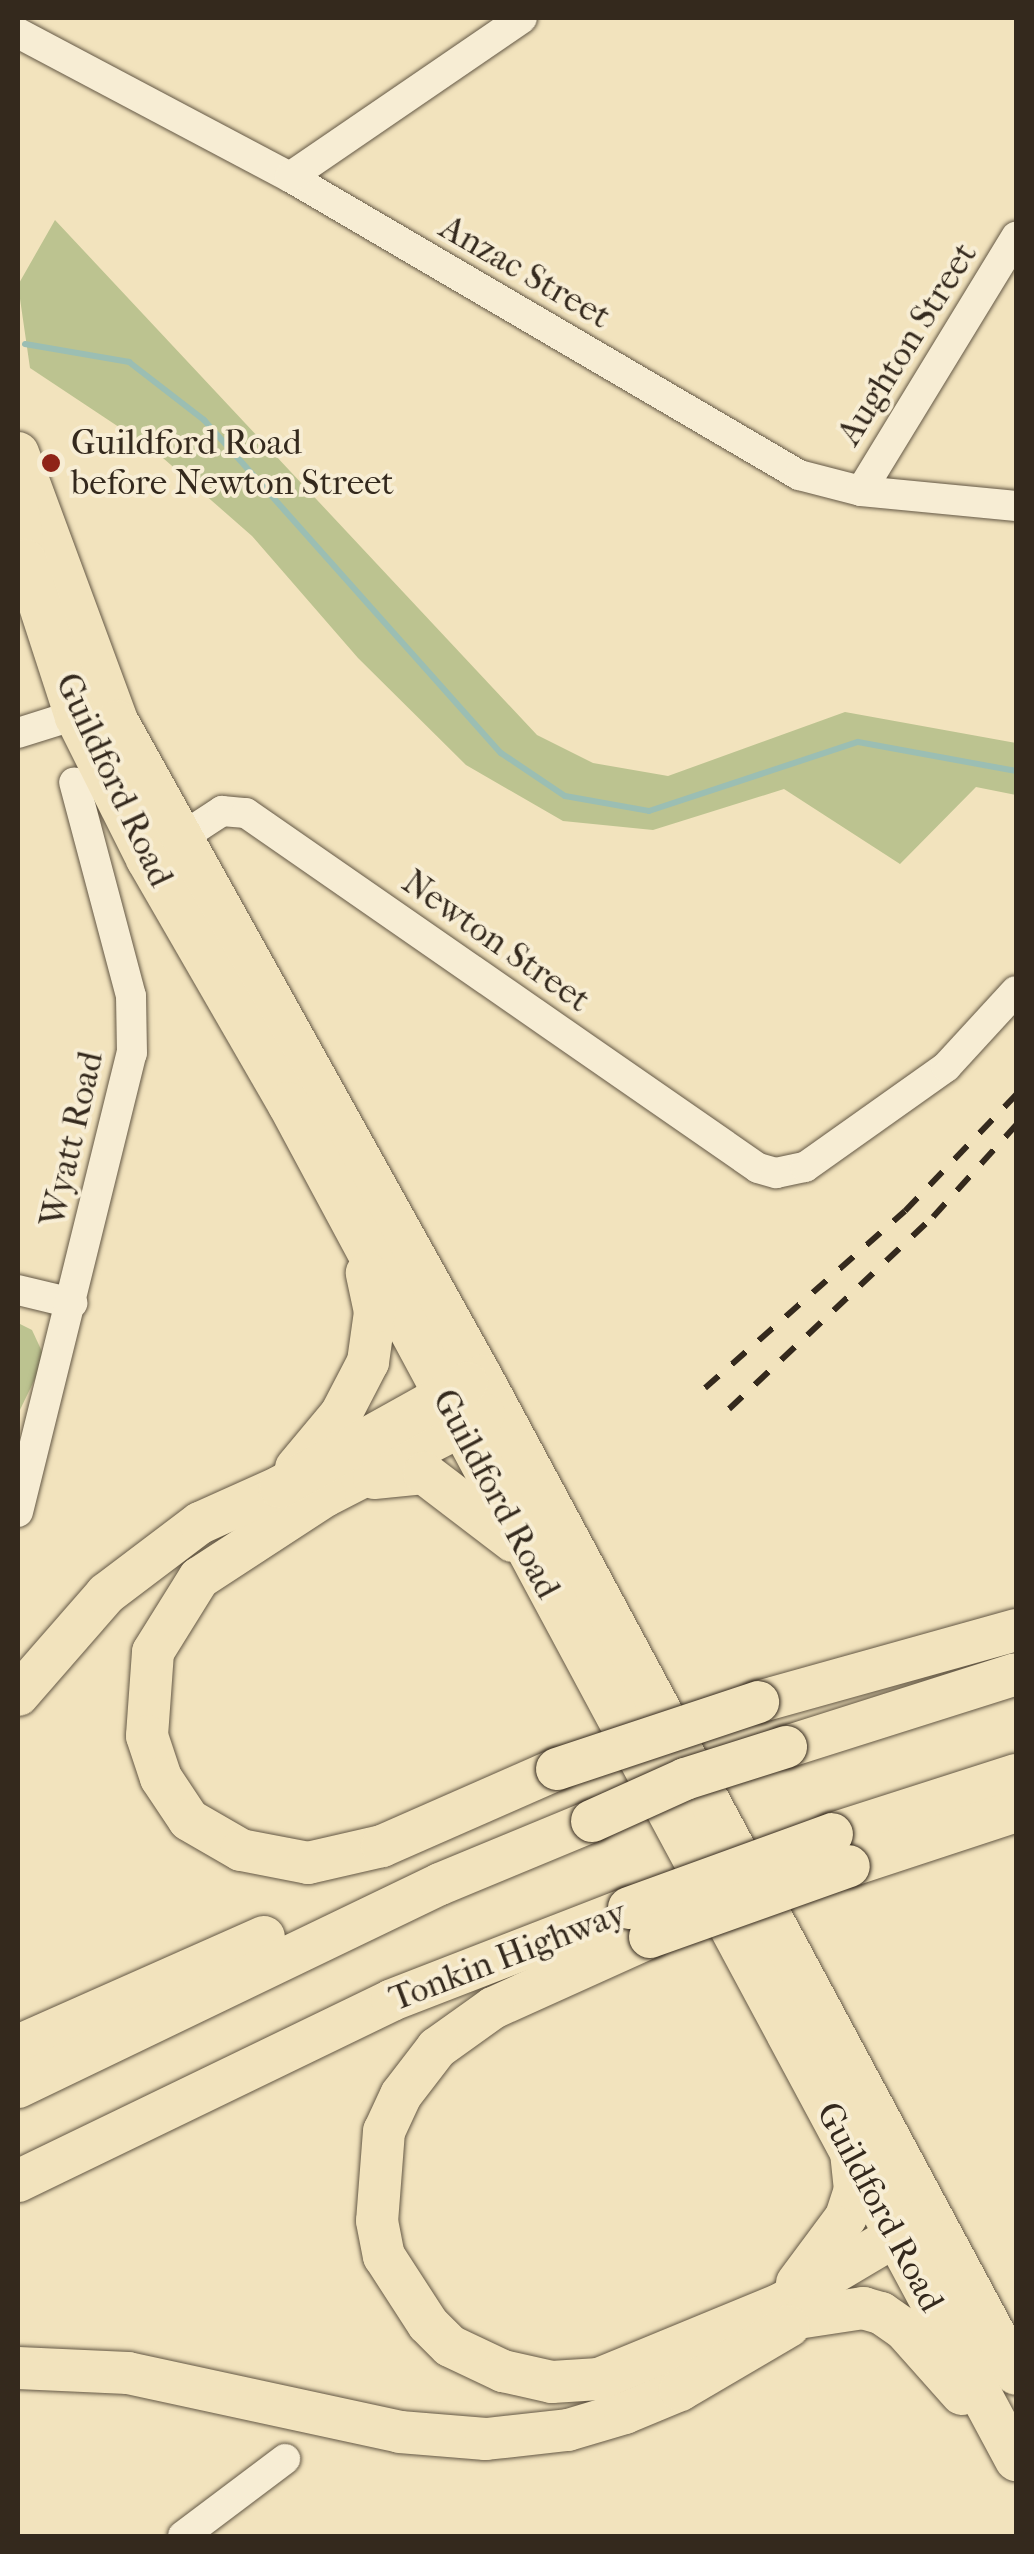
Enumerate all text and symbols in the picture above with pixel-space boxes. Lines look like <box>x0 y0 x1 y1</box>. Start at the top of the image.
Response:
street label: Anzac Street <box>432 206 618 338</box>
street label: Aughton Street <box>828 235 986 453</box>
place label: Guildford Road before Newton Street <box>71 422 394 504</box>
marker: Guildford Road before Newton Street <box>40 452 62 474</box>
street label: Guildford Road <box>46 667 182 893</box>
street label: Newton Street <box>394 861 598 1021</box>
street label: Wyatt Road <box>31 1047 113 1231</box>
street label: Guildford Road <box>423 1382 569 1606</box>
street label: Tonkin Highway <box>384 1892 632 2020</box>
street label: Guildford Road <box>807 2095 953 2319</box>

